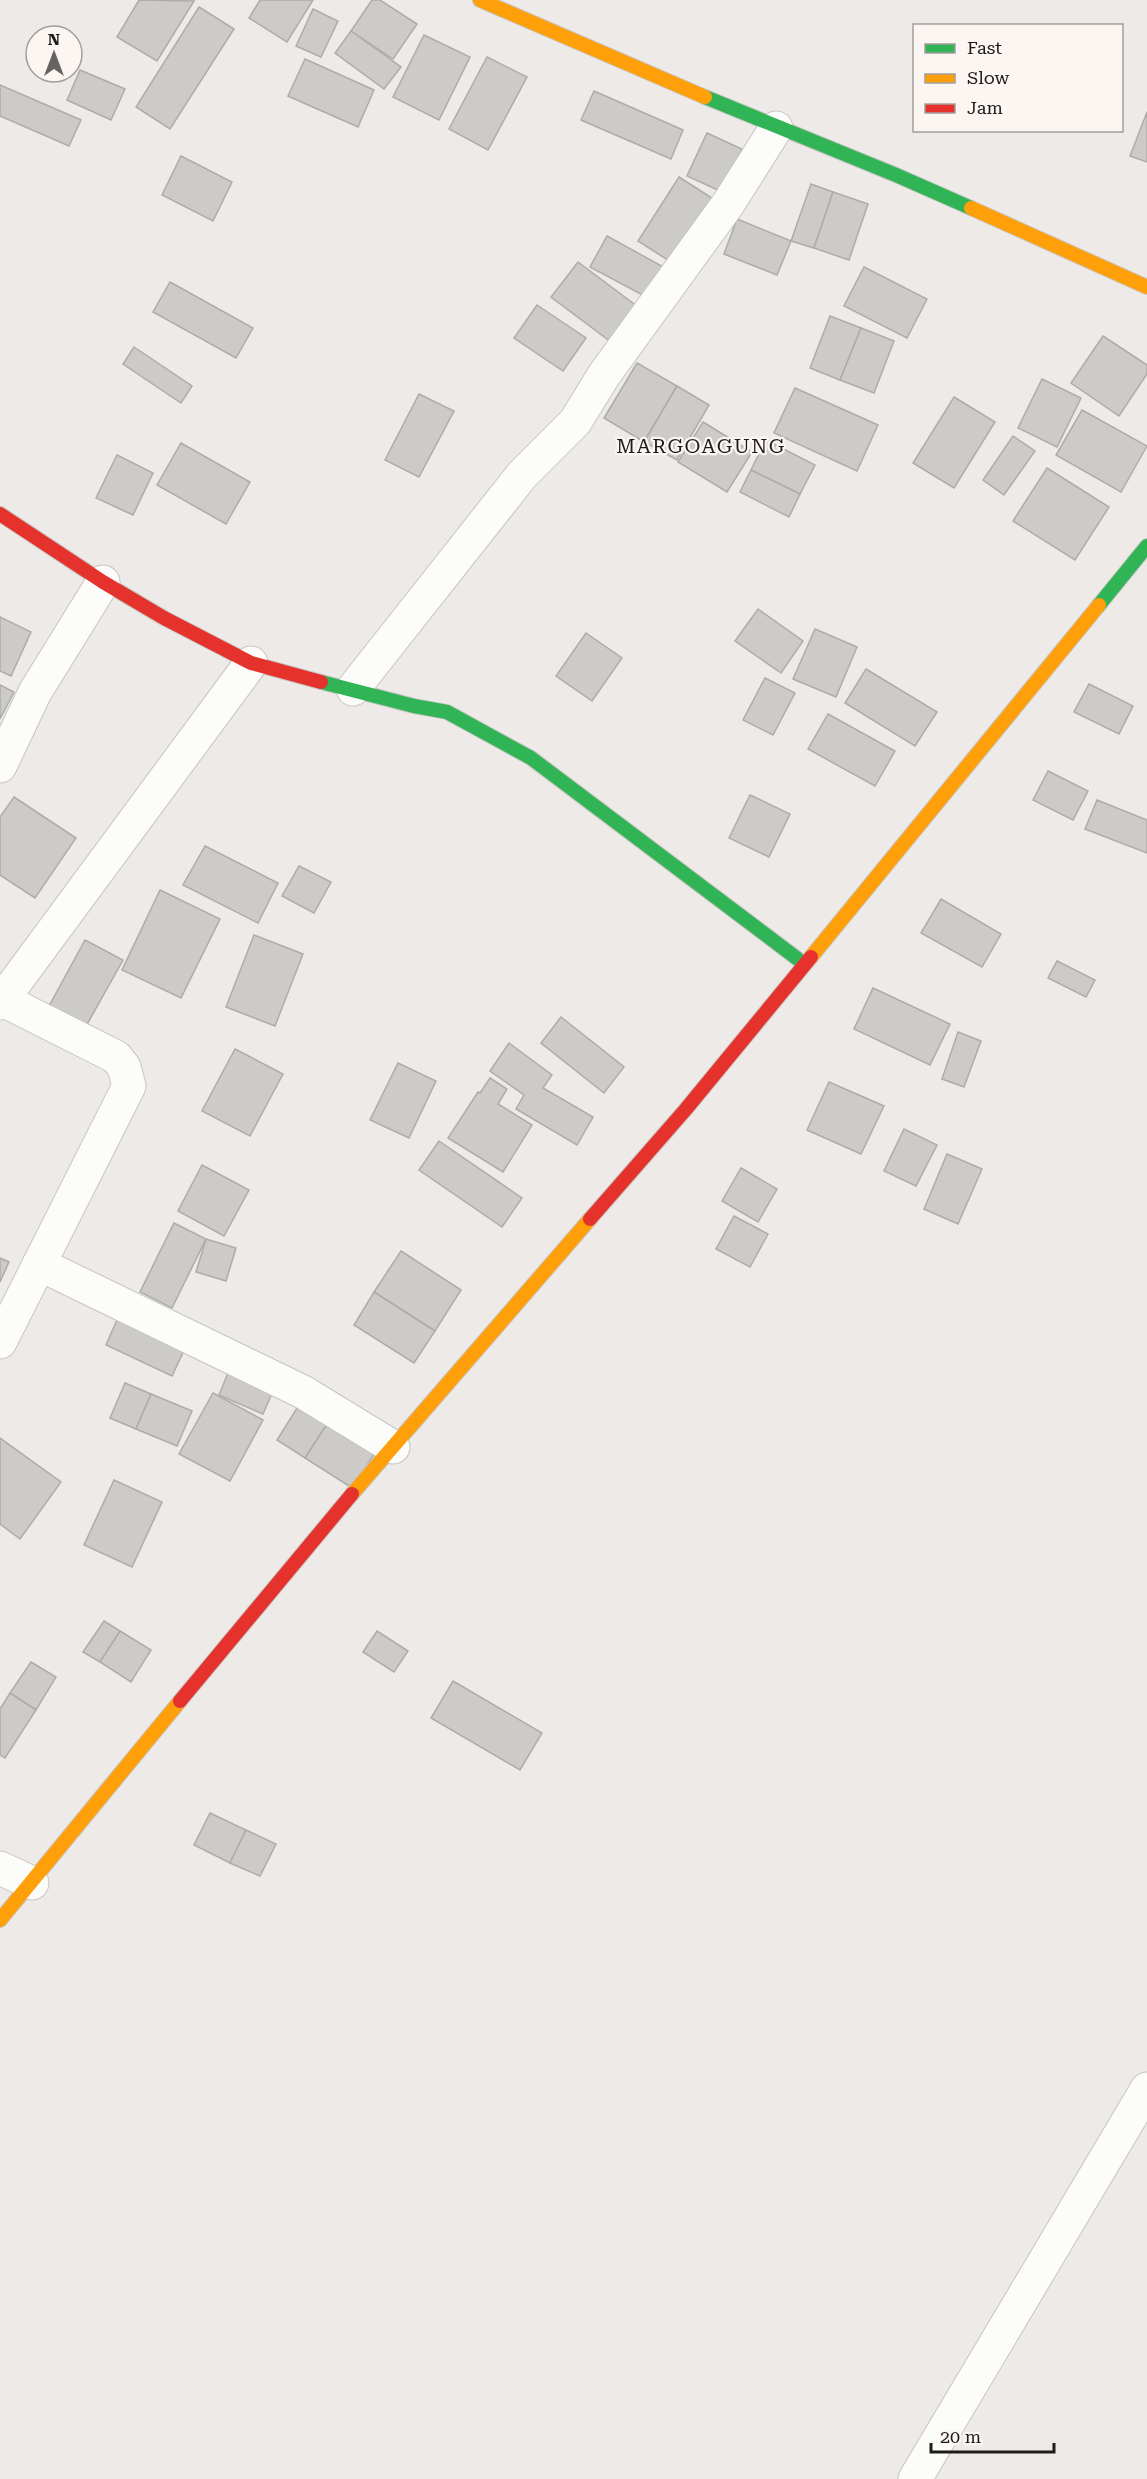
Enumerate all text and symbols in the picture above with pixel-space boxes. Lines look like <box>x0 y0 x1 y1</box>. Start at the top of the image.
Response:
north arrow <box>24 24 84 84</box>
legend <box>913 24 1123 132</box>
text: N <box>48 30 60 49</box>
text: Fast <box>967 37 1002 58</box>
text: Slow <box>967 67 1009 88</box>
text: Jam <box>967 97 1003 118</box>
district label: MARGOAGUNG <box>616 434 786 458</box>
scale bar <box>931 2416 1054 2454</box>
text: 20 m <box>940 2426 981 2447</box>

